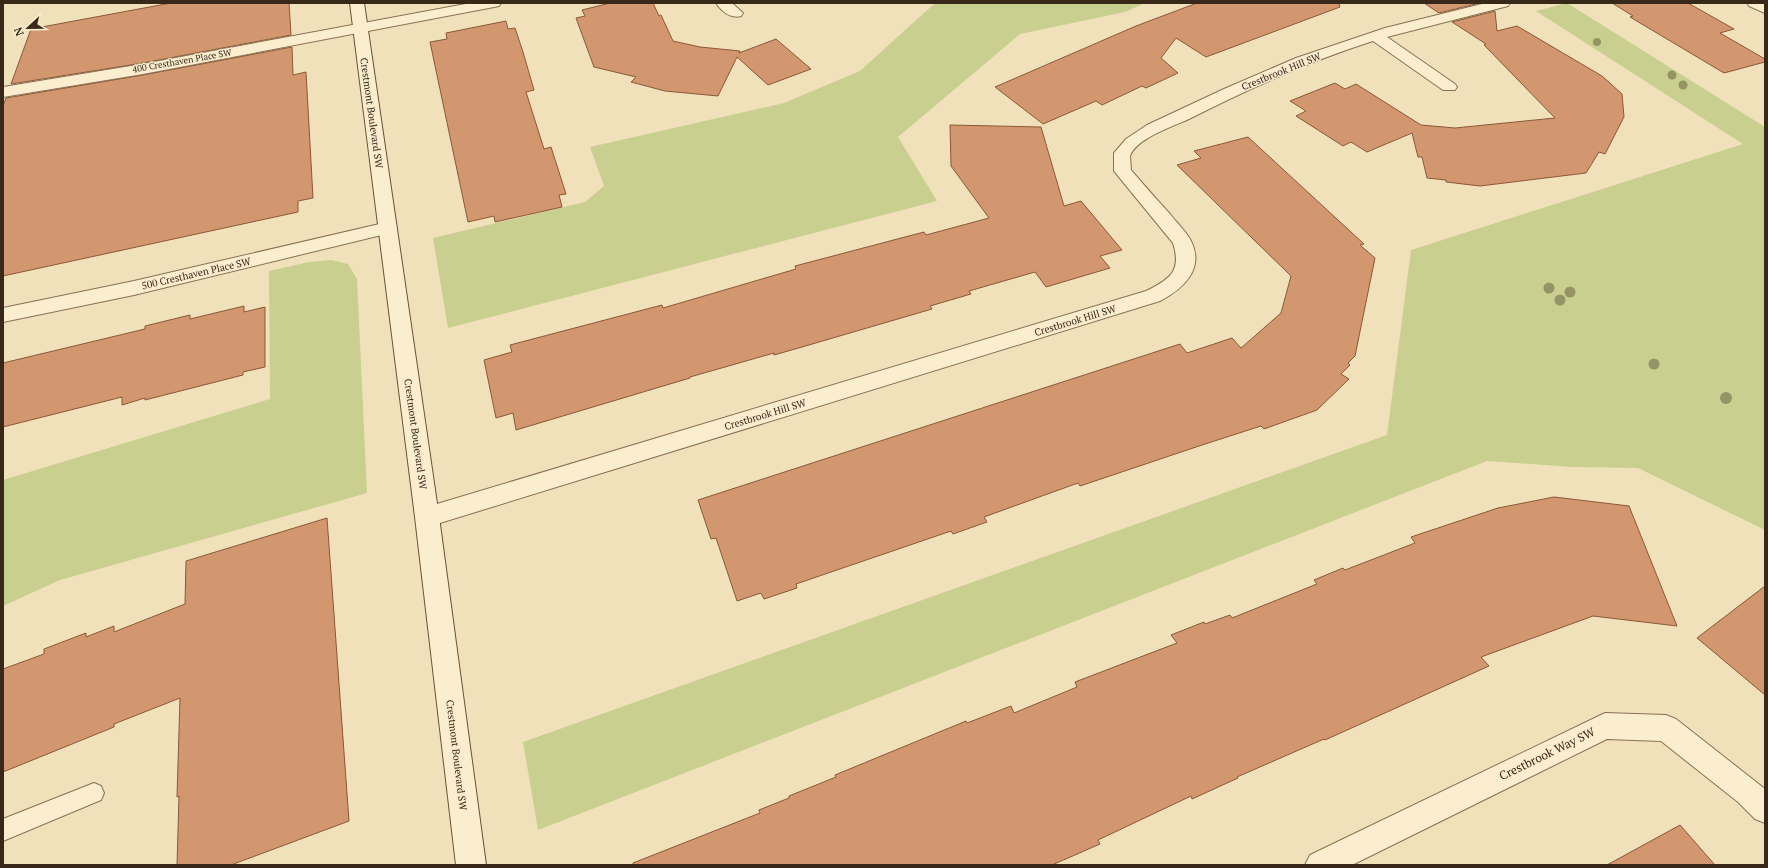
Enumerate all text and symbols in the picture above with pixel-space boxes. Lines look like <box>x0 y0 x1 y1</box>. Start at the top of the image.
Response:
north arrow <box>8 8 48 48</box>
text: N <box>10 25 27 38</box>
street label: 400 Cresthaven Place SW <box>131 46 233 76</box>
street label: Crestbrook Hill SW <box>1239 49 1324 93</box>
street label: Crestmont Boulevard SW <box>357 57 386 170</box>
street label: 500 Cresthaven Place SW <box>140 254 253 292</box>
street label: Crestbrook Hill SW <box>1033 302 1118 339</box>
street label: Crestmont Boulevard SW <box>401 378 430 491</box>
street label: Crestbrook Hill SW <box>723 396 808 433</box>
street label: Crestmont Boulevard SW <box>443 699 470 812</box>
street label: Crestbrook Way SW <box>1496 724 1598 783</box>

